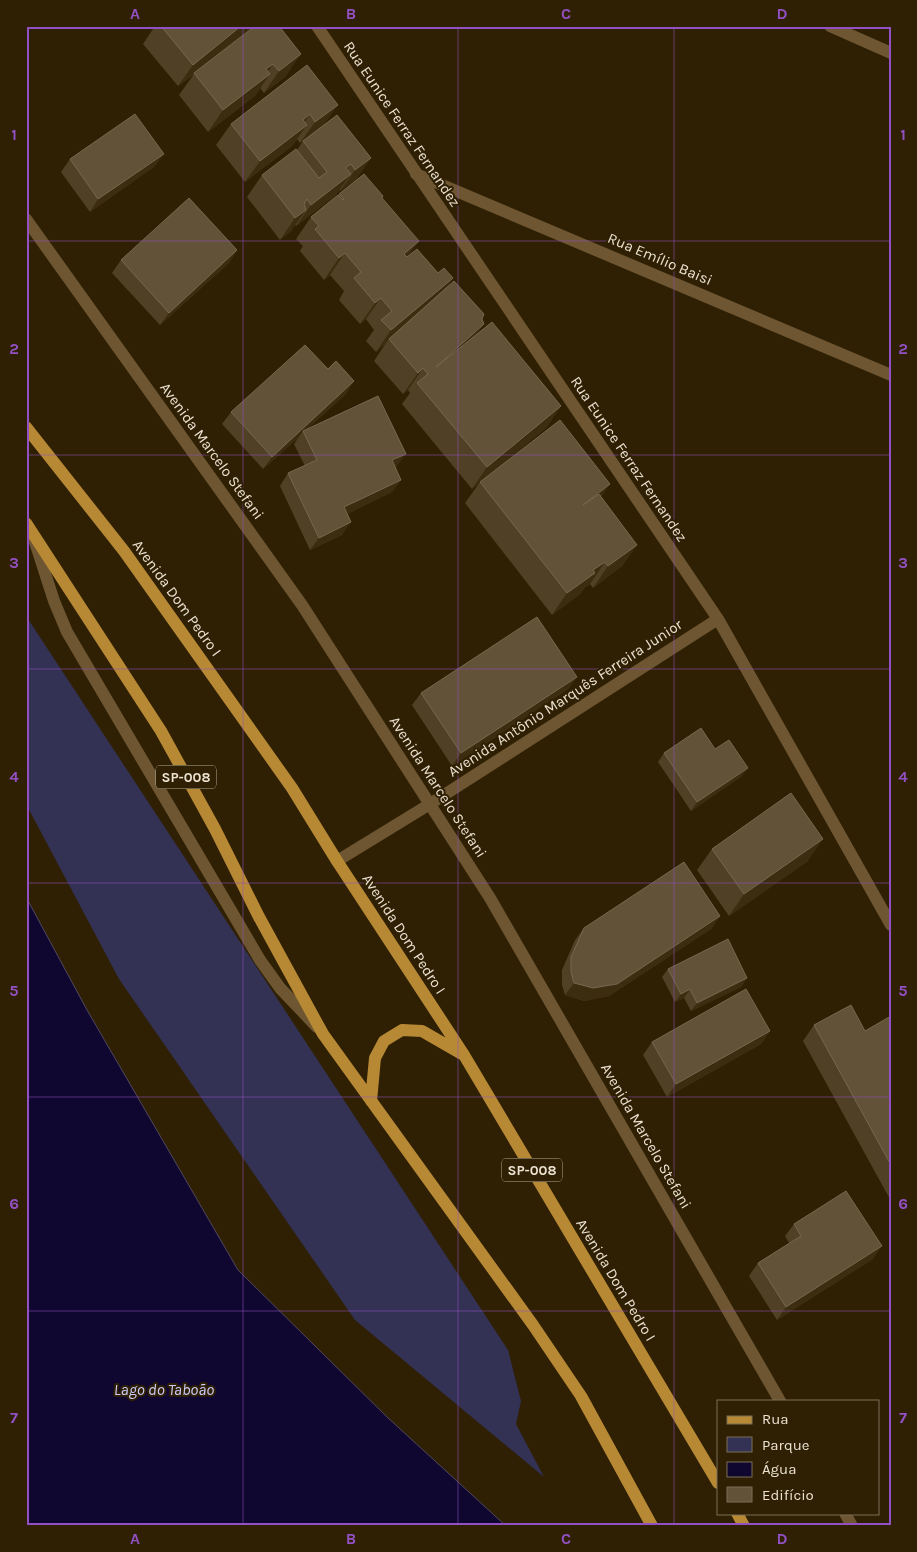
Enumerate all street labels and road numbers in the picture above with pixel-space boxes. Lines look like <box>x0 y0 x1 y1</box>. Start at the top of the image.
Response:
street label: Rua Eunice Ferraz Fernandez <box>340 38 464 210</box>
street label: Rua Emílio Baisi <box>605 229 715 289</box>
street label: Rua Eunice Ferraz Fernandez <box>567 373 691 545</box>
street label: Avenida Marcelo Stefani <box>156 379 268 523</box>
street label: Avenida Dom Pedro I <box>129 536 225 660</box>
street label: Avenida Antônio Marquês Ferreira Junior <box>445 615 686 781</box>
street label: Avenida Marcelo Stefani <box>386 713 490 861</box>
road number: SP-008 <box>156 766 216 789</box>
street label: Avenida Dom Pedro I <box>358 871 450 997</box>
street label: Avenida Marcelo Stefani <box>597 1060 695 1212</box>
road number: SP-008 <box>502 1158 562 1182</box>
street label: Avenida Dom Pedro I <box>572 1215 660 1345</box>

